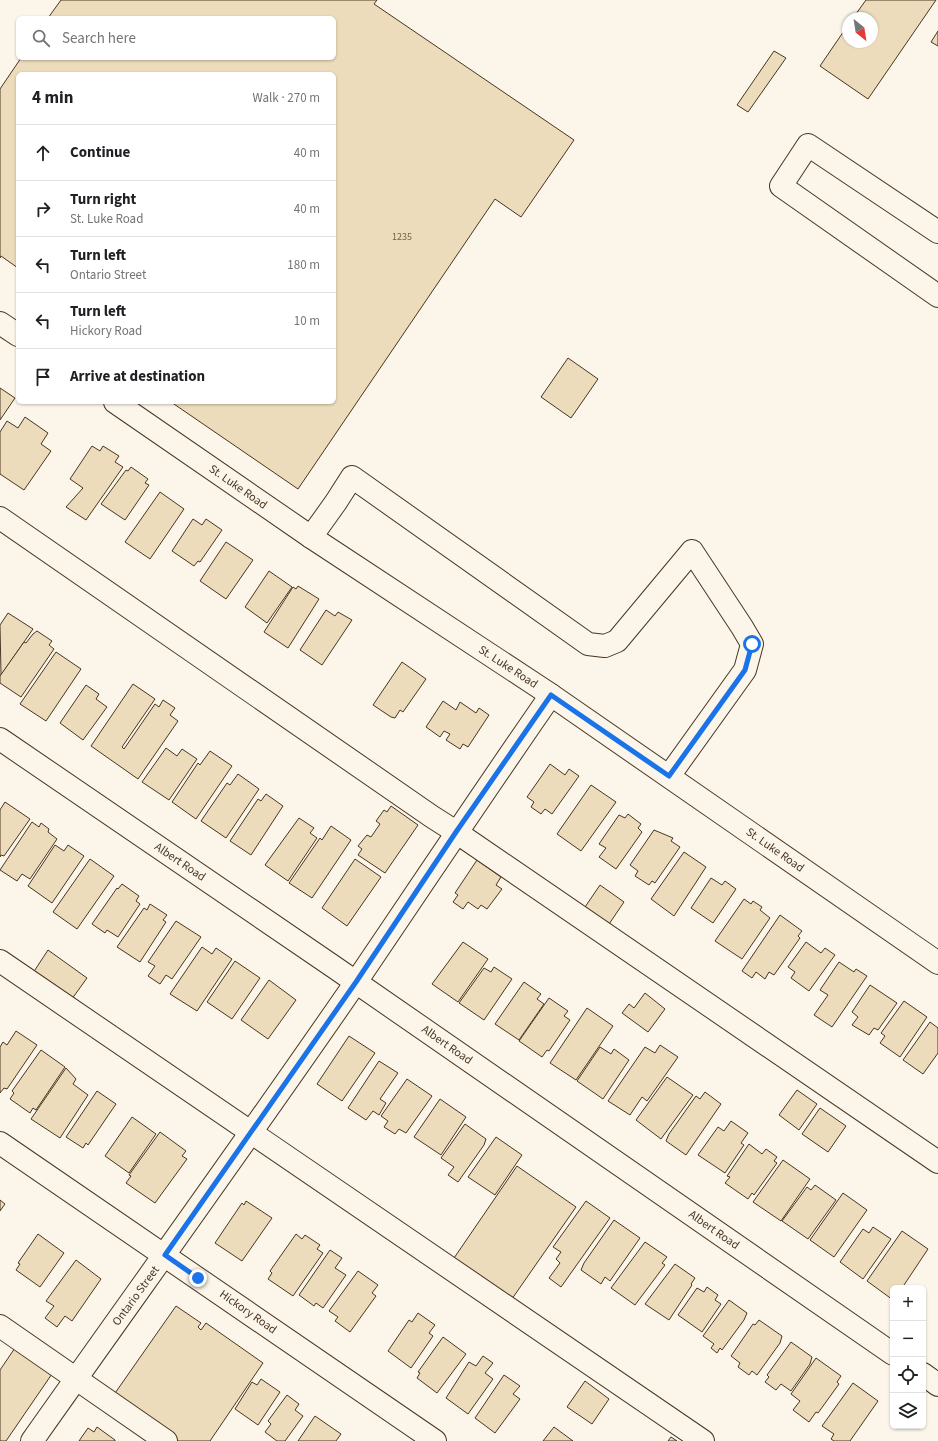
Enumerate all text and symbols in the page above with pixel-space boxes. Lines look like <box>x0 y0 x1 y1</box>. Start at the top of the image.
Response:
north arrow <box>842 12 878 48</box>
search box <box>16 16 336 60</box>
icon: search <box>30 27 52 49</box>
text: Search here <box>62 28 136 49</box>
text: 4 min <box>32 86 73 110</box>
text: Walk · 270 m <box>252 89 320 107</box>
icon: ahead <box>32 142 54 164</box>
text: Continue <box>70 142 130 163</box>
text: 40 m <box>294 144 320 162</box>
text: Turn right <box>70 189 136 210</box>
icon: right <box>32 198 54 220</box>
text: 40 m <box>294 200 320 218</box>
text: St. Luke Road <box>70 210 143 228</box>
house number: 1235 <box>392 230 412 244</box>
text: Turn left <box>70 245 126 266</box>
icon: left <box>32 254 54 276</box>
text: 180 m <box>287 256 320 274</box>
text: Ontario Street <box>70 266 146 284</box>
text: Turn left <box>70 301 126 322</box>
icon: left <box>32 310 54 332</box>
text: 10 m <box>294 312 320 330</box>
text: Hickory Road <box>70 322 142 340</box>
icon: arrive <box>32 366 54 388</box>
text: Arrive at destination <box>70 366 205 387</box>
street label: St. Luke Road <box>205 461 271 513</box>
route start <box>743 635 761 653</box>
street label: St. Luke Road <box>475 641 541 693</box>
street label: St. Luke Road <box>742 824 808 876</box>
street label: Albert Road <box>151 839 209 885</box>
street label: Albert Road <box>418 1021 476 1069</box>
street label: Albert Road <box>685 1206 743 1254</box>
street label: Ontario Street <box>108 1262 164 1330</box>
route end <box>189 1269 207 1287</box>
map controls <box>890 1285 926 1429</box>
button: + <box>890 1285 926 1321</box>
street label: Hickory Road <box>216 1286 280 1338</box>
button: − <box>890 1321 926 1357</box>
button: locate <box>890 1357 926 1393</box>
button: layers <box>890 1393 926 1429</box>

